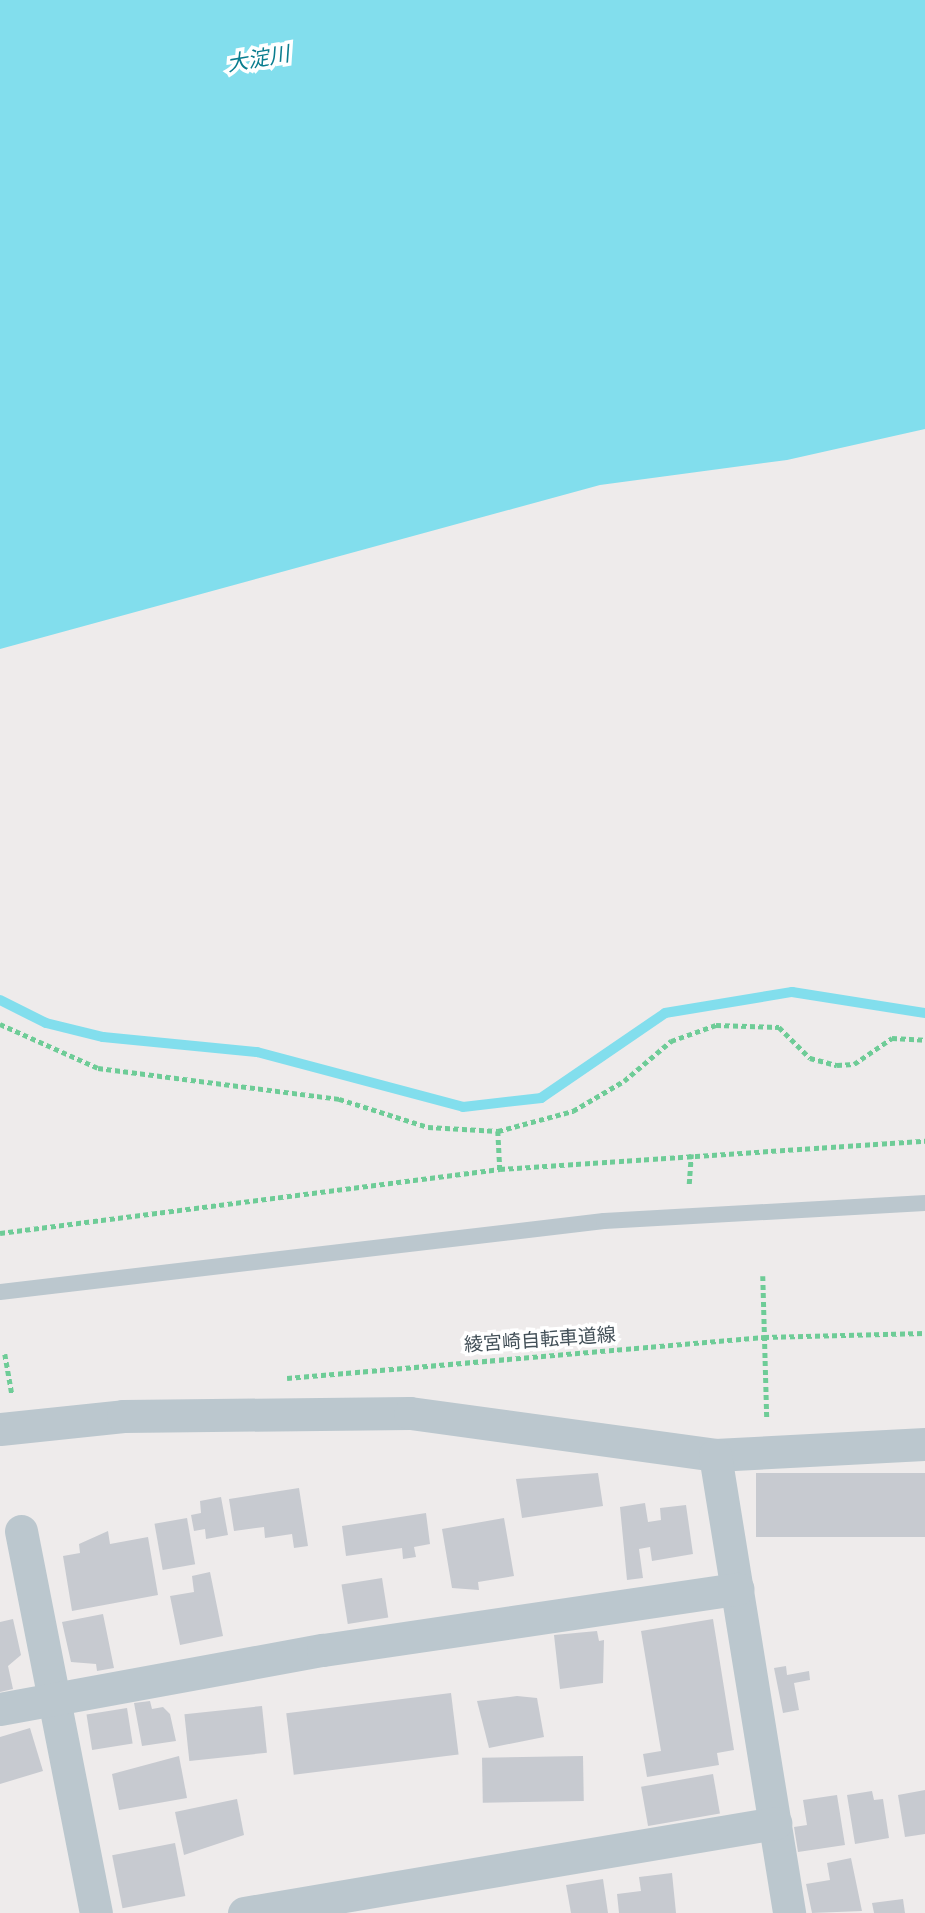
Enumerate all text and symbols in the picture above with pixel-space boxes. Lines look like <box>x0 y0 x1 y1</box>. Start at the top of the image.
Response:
water label: 大淀川 <box>225 40 291 76</box>
street label: 綾宮崎自転車道線 <box>463 1323 617 1357</box>

